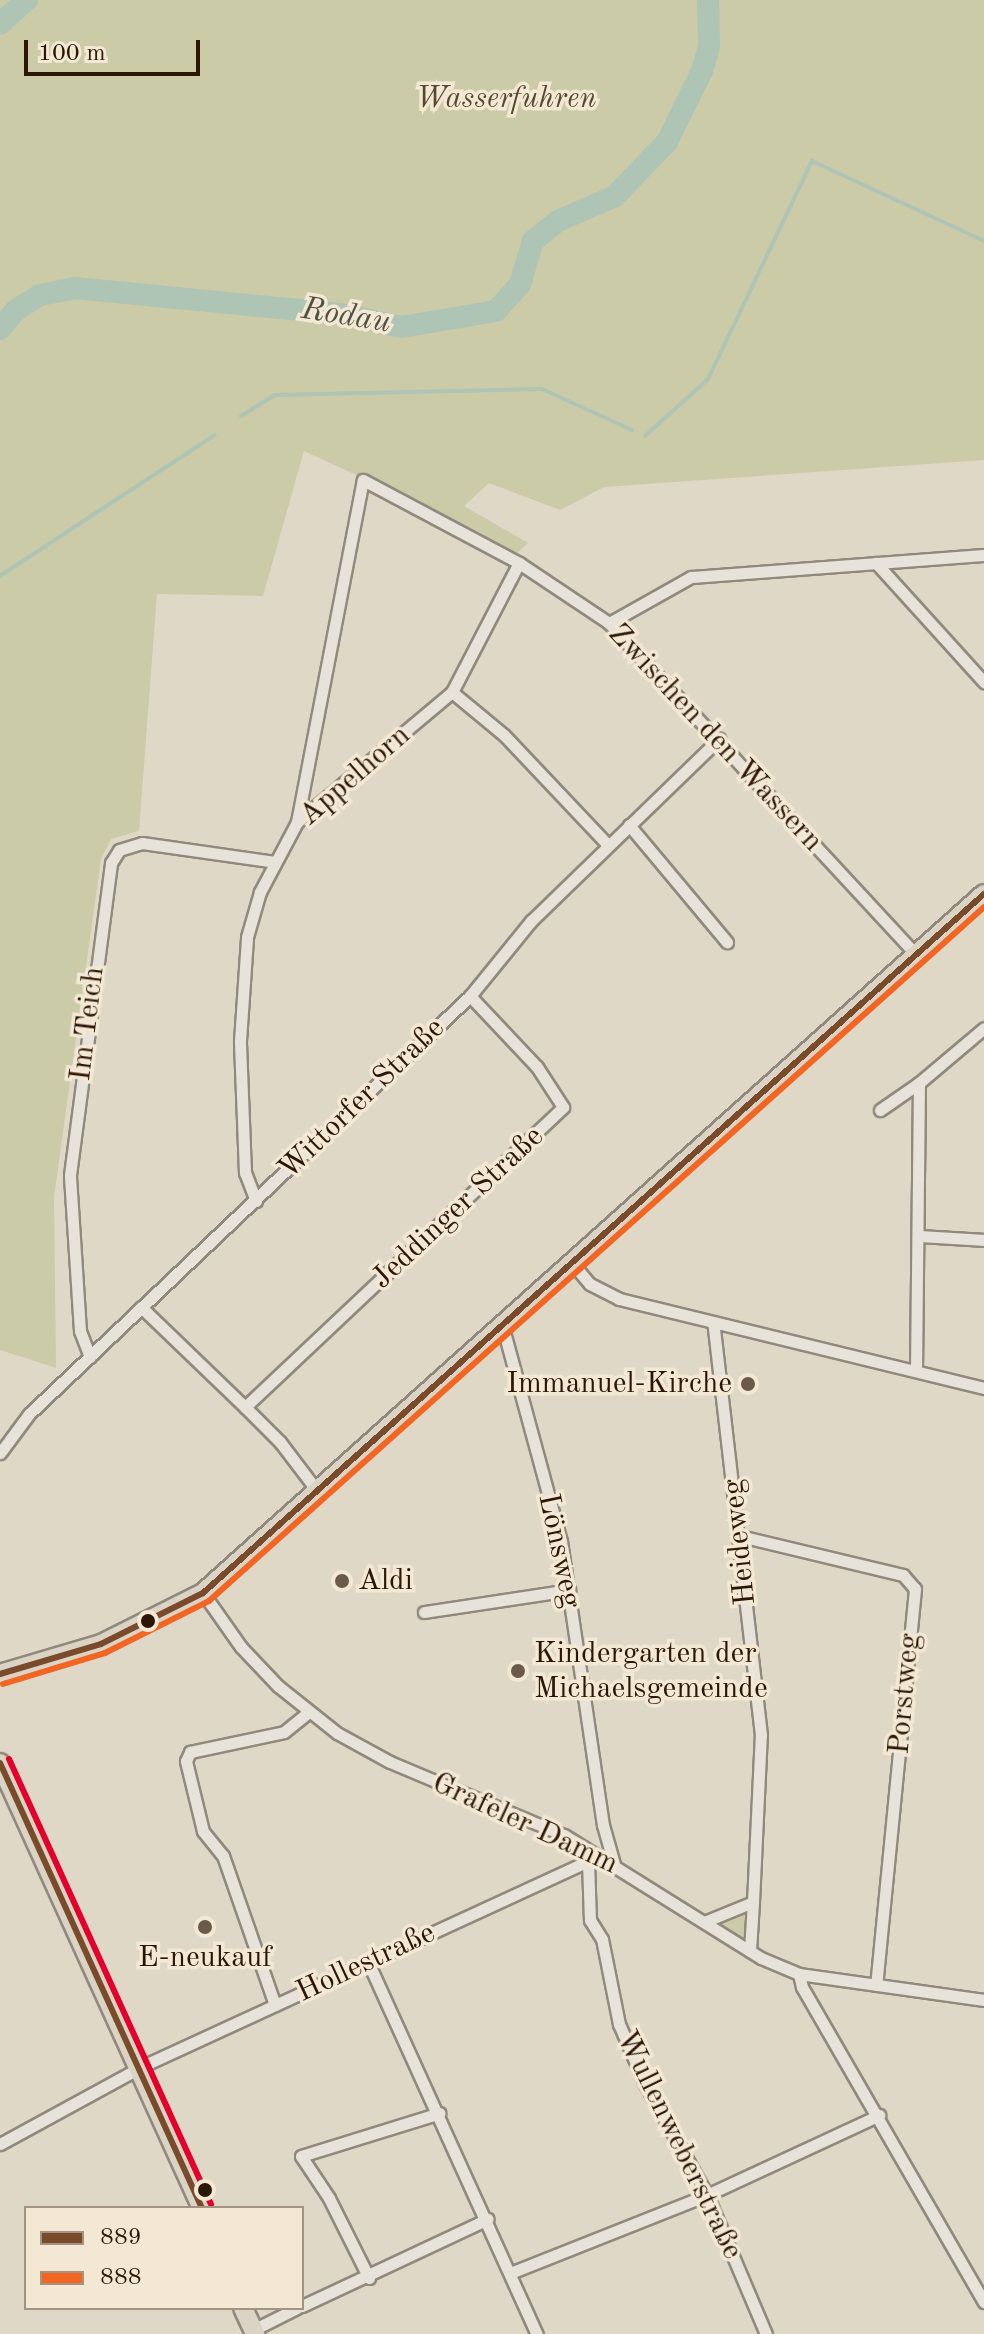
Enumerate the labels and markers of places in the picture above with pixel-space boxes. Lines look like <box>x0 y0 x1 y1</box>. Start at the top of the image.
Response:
place label: Immanuel-Kirche <box>506 1366 732 1402</box>
marker: Immanuel-Kirche <box>739 1375 757 1393</box>
place label: Aldi <box>358 1563 413 1599</box>
marker: Aldi <box>333 1572 351 1590</box>
unlabelled marker <box>140 1613 156 1629</box>
place label: Kindergarten der Michaelsgemeinde <box>534 1636 768 1706</box>
marker: Kindergarten der Michaelsgemeinde <box>509 1662 527 1680</box>
marker: E-neukauf <box>196 1918 214 1936</box>
place label: E-neukauf <box>138 1940 272 1976</box>
unlabelled marker <box>197 2182 213 2198</box>

